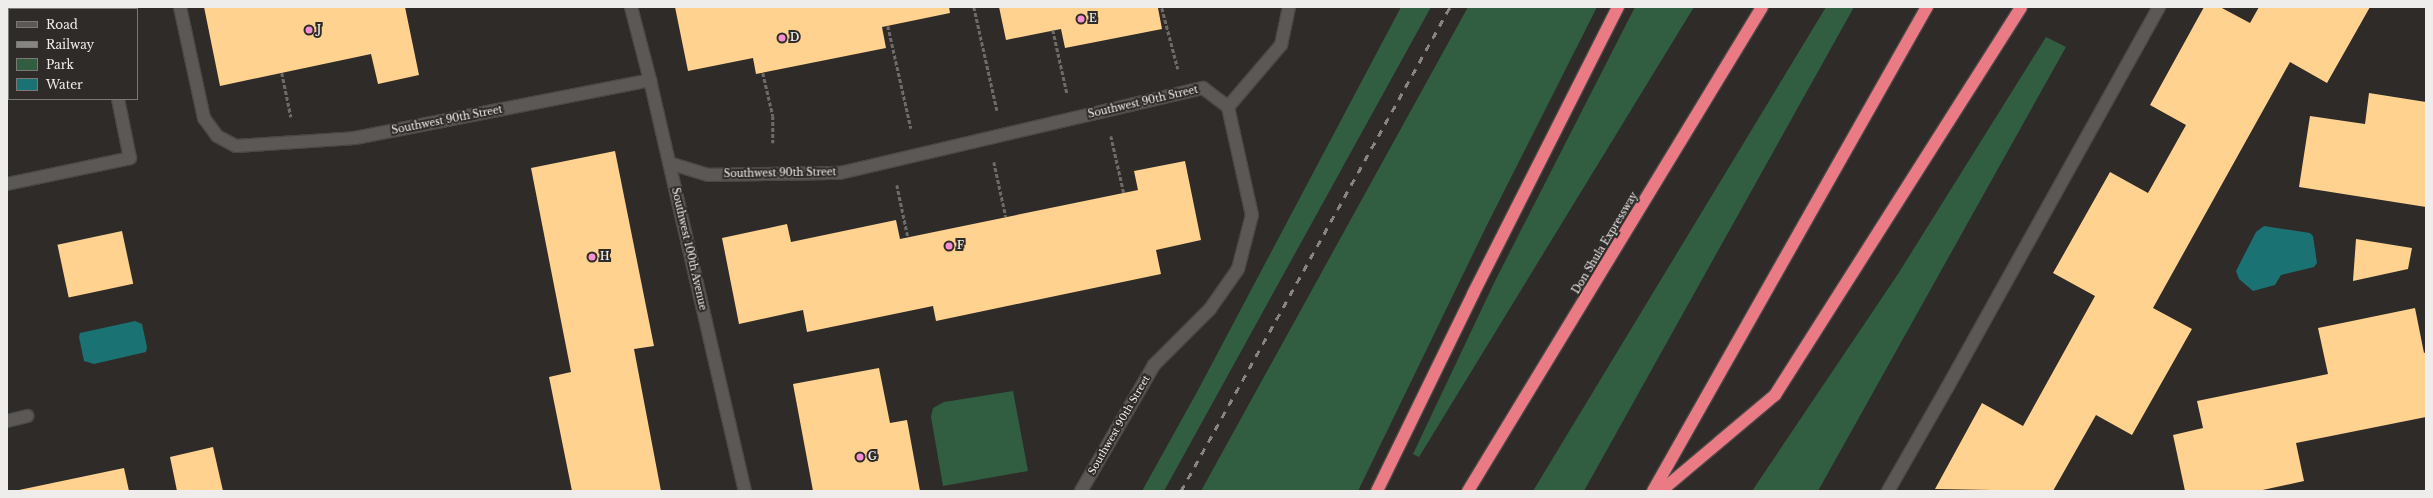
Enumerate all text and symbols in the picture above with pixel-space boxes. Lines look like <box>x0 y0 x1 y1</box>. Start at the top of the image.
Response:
legend <box>8 8 138 100</box>
place label: E <box>1089 13 1097 25</box>
marker: E <box>1076 14 1086 24</box>
text: Road <box>46 17 78 32</box>
place label: J <box>317 24 321 36</box>
marker: J <box>304 25 314 35</box>
place label: D <box>790 32 799 44</box>
marker: D <box>777 33 787 43</box>
text: Railway <box>46 37 94 52</box>
text: Park <box>46 57 74 72</box>
text: Water <box>46 77 83 92</box>
street label: Southwest 90th Street <box>1087 83 1199 121</box>
street label: Southwest 90th Street <box>391 103 503 137</box>
street label: Southwest 90th Street <box>724 166 836 180</box>
street label: Southwest 100th Avenue <box>669 186 709 312</box>
street label: Don Shula Expressway <box>1570 190 1640 296</box>
place label: F <box>957 240 964 252</box>
marker: F <box>944 241 954 251</box>
place label: H <box>600 251 609 263</box>
marker: H <box>587 252 597 262</box>
street label: Southwest 90th Street <box>1086 373 1152 477</box>
place label: G <box>868 451 877 463</box>
marker: G <box>855 452 865 462</box>

